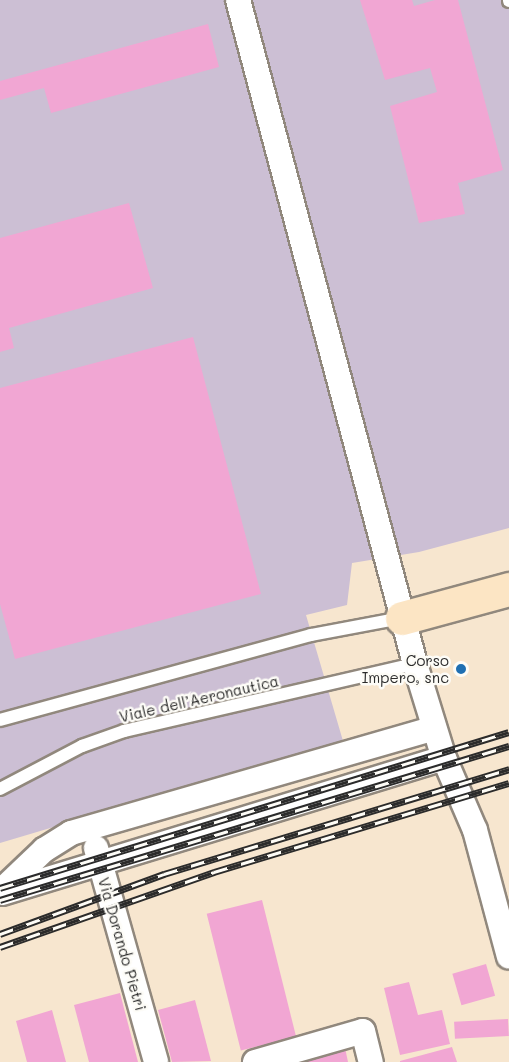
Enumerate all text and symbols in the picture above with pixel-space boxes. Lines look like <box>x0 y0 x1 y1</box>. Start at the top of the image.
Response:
place label: Corso Impero, snc <box>362 651 449 686</box>
marker: Corso Impero, snc <box>454 662 468 676</box>
street label: Viale dell’Aeronautica <box>117 672 281 726</box>
street label: Via Dorando Pietri <box>94 875 150 1013</box>

